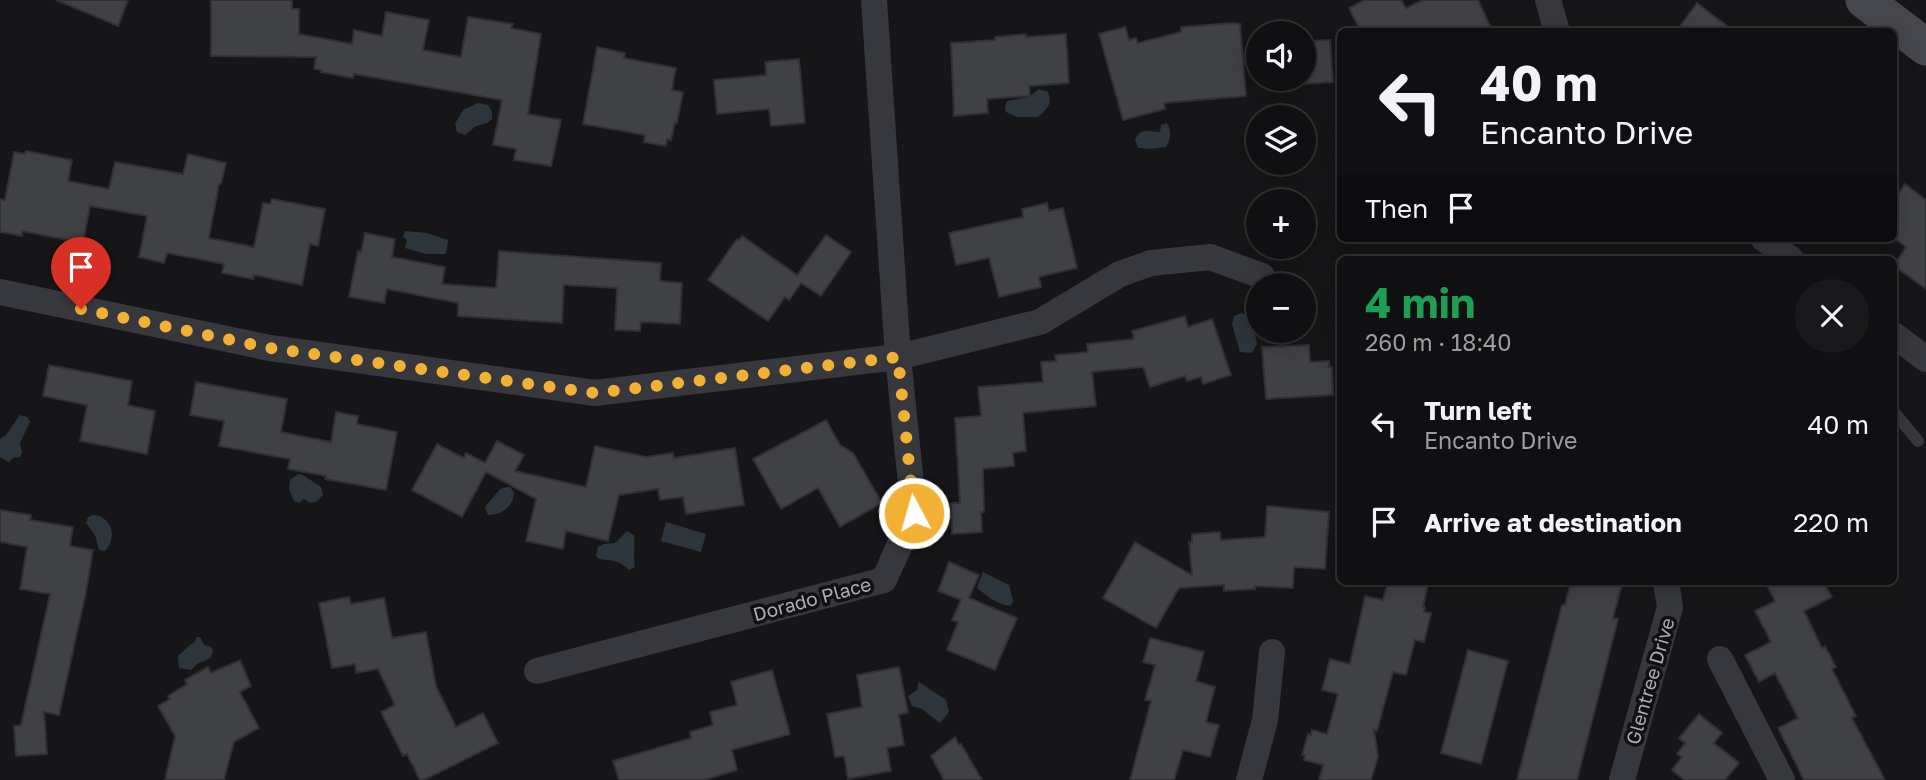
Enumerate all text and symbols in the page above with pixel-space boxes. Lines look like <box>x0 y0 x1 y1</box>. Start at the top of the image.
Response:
map controls <box>1246 21 1316 343</box>
button: sound <box>1246 21 1316 91</box>
text: 40 m <box>1480 53 1598 112</box>
icon: left <box>1365 56 1456 147</box>
button: layers <box>1246 105 1316 175</box>
text: Encanto Drive <box>1480 113 1693 151</box>
button: + <box>1246 189 1316 259</box>
icon: arrive <box>1442 189 1480 227</box>
text: Then <box>1365 193 1428 224</box>
pin <box>51 237 111 309</box>
icon: arrive <box>62 248 100 286</box>
button: − <box>1246 273 1316 343</box>
text: 4 min <box>1365 277 1475 327</box>
button: close <box>1795 279 1869 353</box>
text: 260 m · 18:40 <box>1365 328 1511 356</box>
text: Turn left <box>1424 395 1532 426</box>
icon: left <box>1365 405 1403 443</box>
text: 40 m <box>1808 409 1869 440</box>
text: Encanto Drive <box>1424 426 1577 454</box>
position arrow <box>877 476 951 550</box>
icon: arrive <box>1365 503 1403 541</box>
text: Arrive at destination <box>1424 507 1682 538</box>
text: 220 m <box>1793 507 1869 538</box>
street label: Dorado Place <box>750 572 873 625</box>
street label: Glentree Drive <box>1620 615 1679 747</box>

